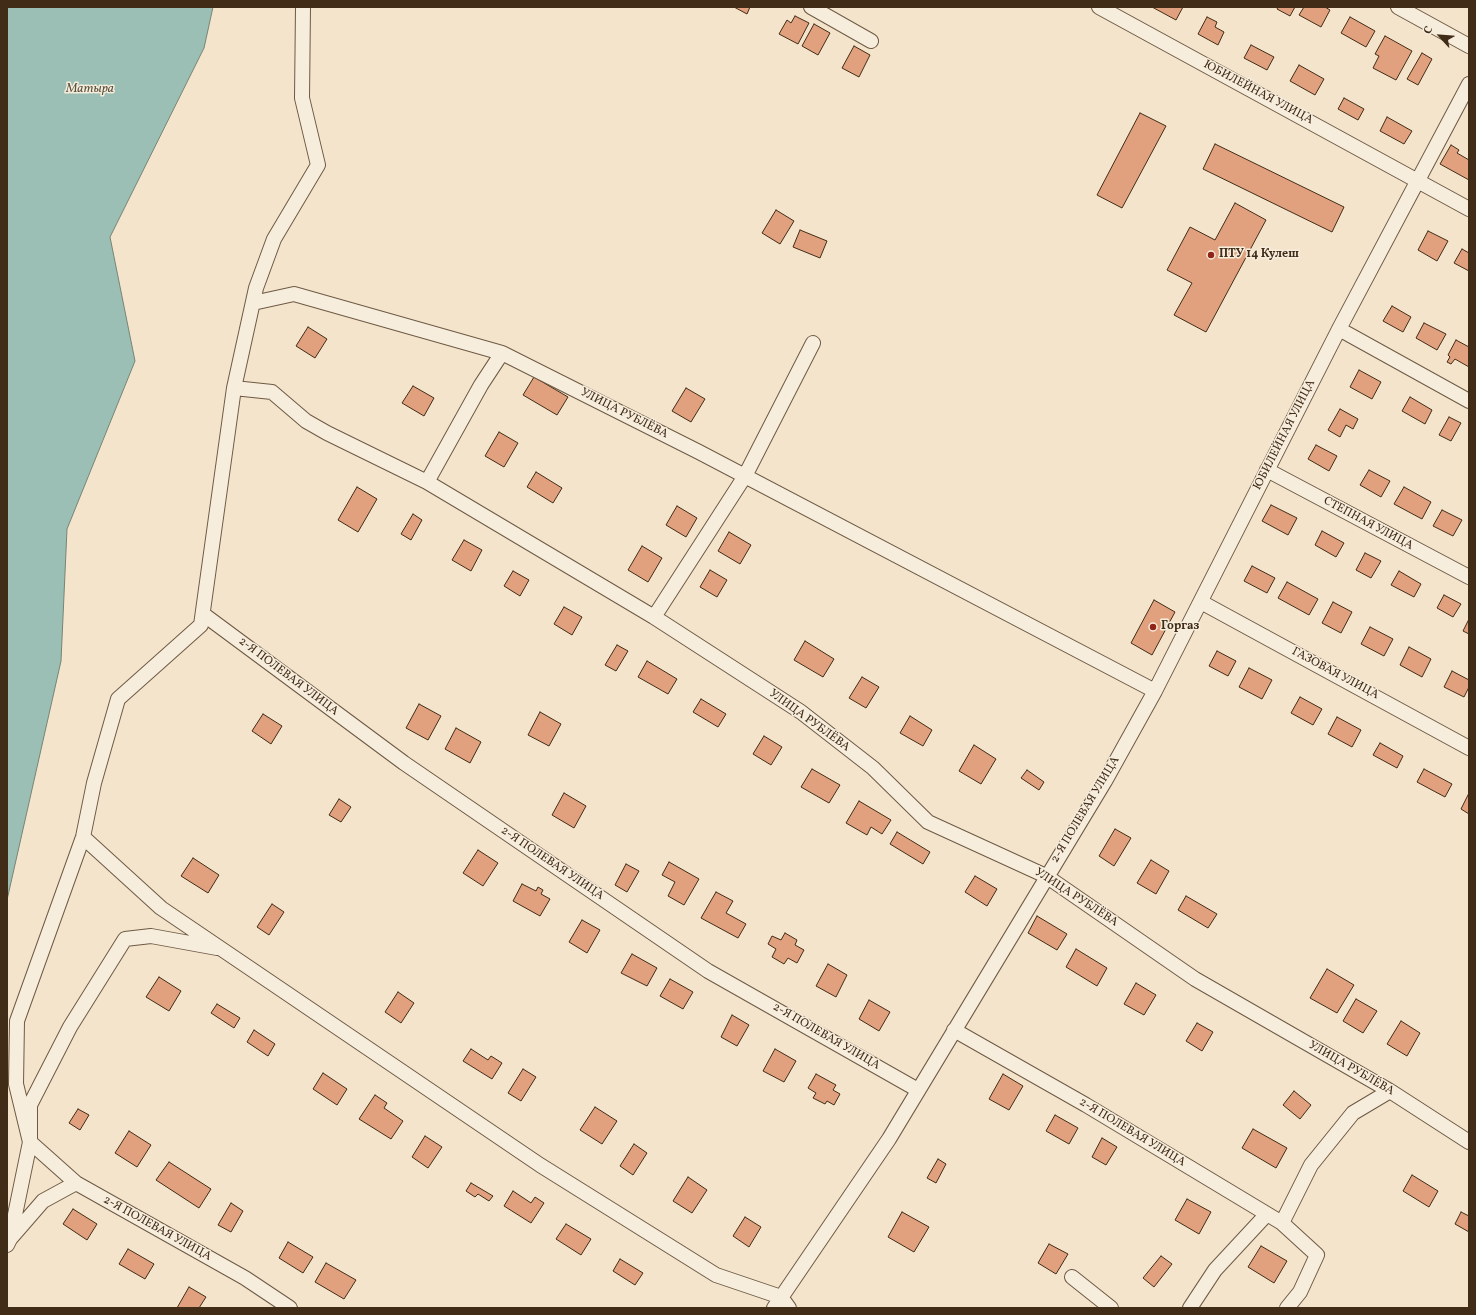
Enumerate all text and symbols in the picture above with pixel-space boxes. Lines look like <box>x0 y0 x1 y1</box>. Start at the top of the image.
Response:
north arrow <box>1420 16 1460 56</box>
text: С <box>1420 24 1437 37</box>
street label: ЮБИЛЕЙНАЯ УЛИЦА <box>1201 58 1315 128</box>
water label: Матыра <box>66 82 114 98</box>
place label: ПТУ 14 Кулеш <box>1219 248 1299 262</box>
marker: ПТУ 14 Кулеш <box>1206 250 1216 260</box>
street label: ЮБИЛЕЙНАЯ УЛИЦА <box>1251 377 1319 493</box>
street label: УЛИЦА РУБЛЁВА <box>578 386 670 442</box>
street label: СТЕПНАЯ УЛИЦА <box>1321 494 1415 554</box>
place label: Горгаз <box>1161 620 1199 634</box>
marker: Горгаз <box>1148 622 1158 632</box>
street label: 2-Я ПОЛЕВАЯ УЛИЦА <box>235 635 341 719</box>
street label: ГАЗОВАЯ УЛИЦА <box>1289 645 1381 703</box>
street label: УЛИЦА РУБЛЁВА <box>766 687 852 755</box>
street label: 2-Я ПОЛЕВАЯ УЛИЦА <box>1049 754 1123 866</box>
street label: 2-Я ПОЛЕВАЯ УЛИЦА <box>498 824 606 904</box>
street label: УЛИЦА РУБЛЁВА <box>1032 866 1120 930</box>
street label: 2-Я ПОЛЕВАЯ УЛИЦА <box>770 1000 882 1074</box>
street label: УЛИЦА РУБЛЁВА <box>1306 1039 1396 1099</box>
street label: 2-Я ПОЛЕВАЯ УЛИЦА <box>1076 1096 1188 1170</box>
street label: 2-Я ПОЛЕВАЯ УЛИЦА <box>100 1193 214 1265</box>

